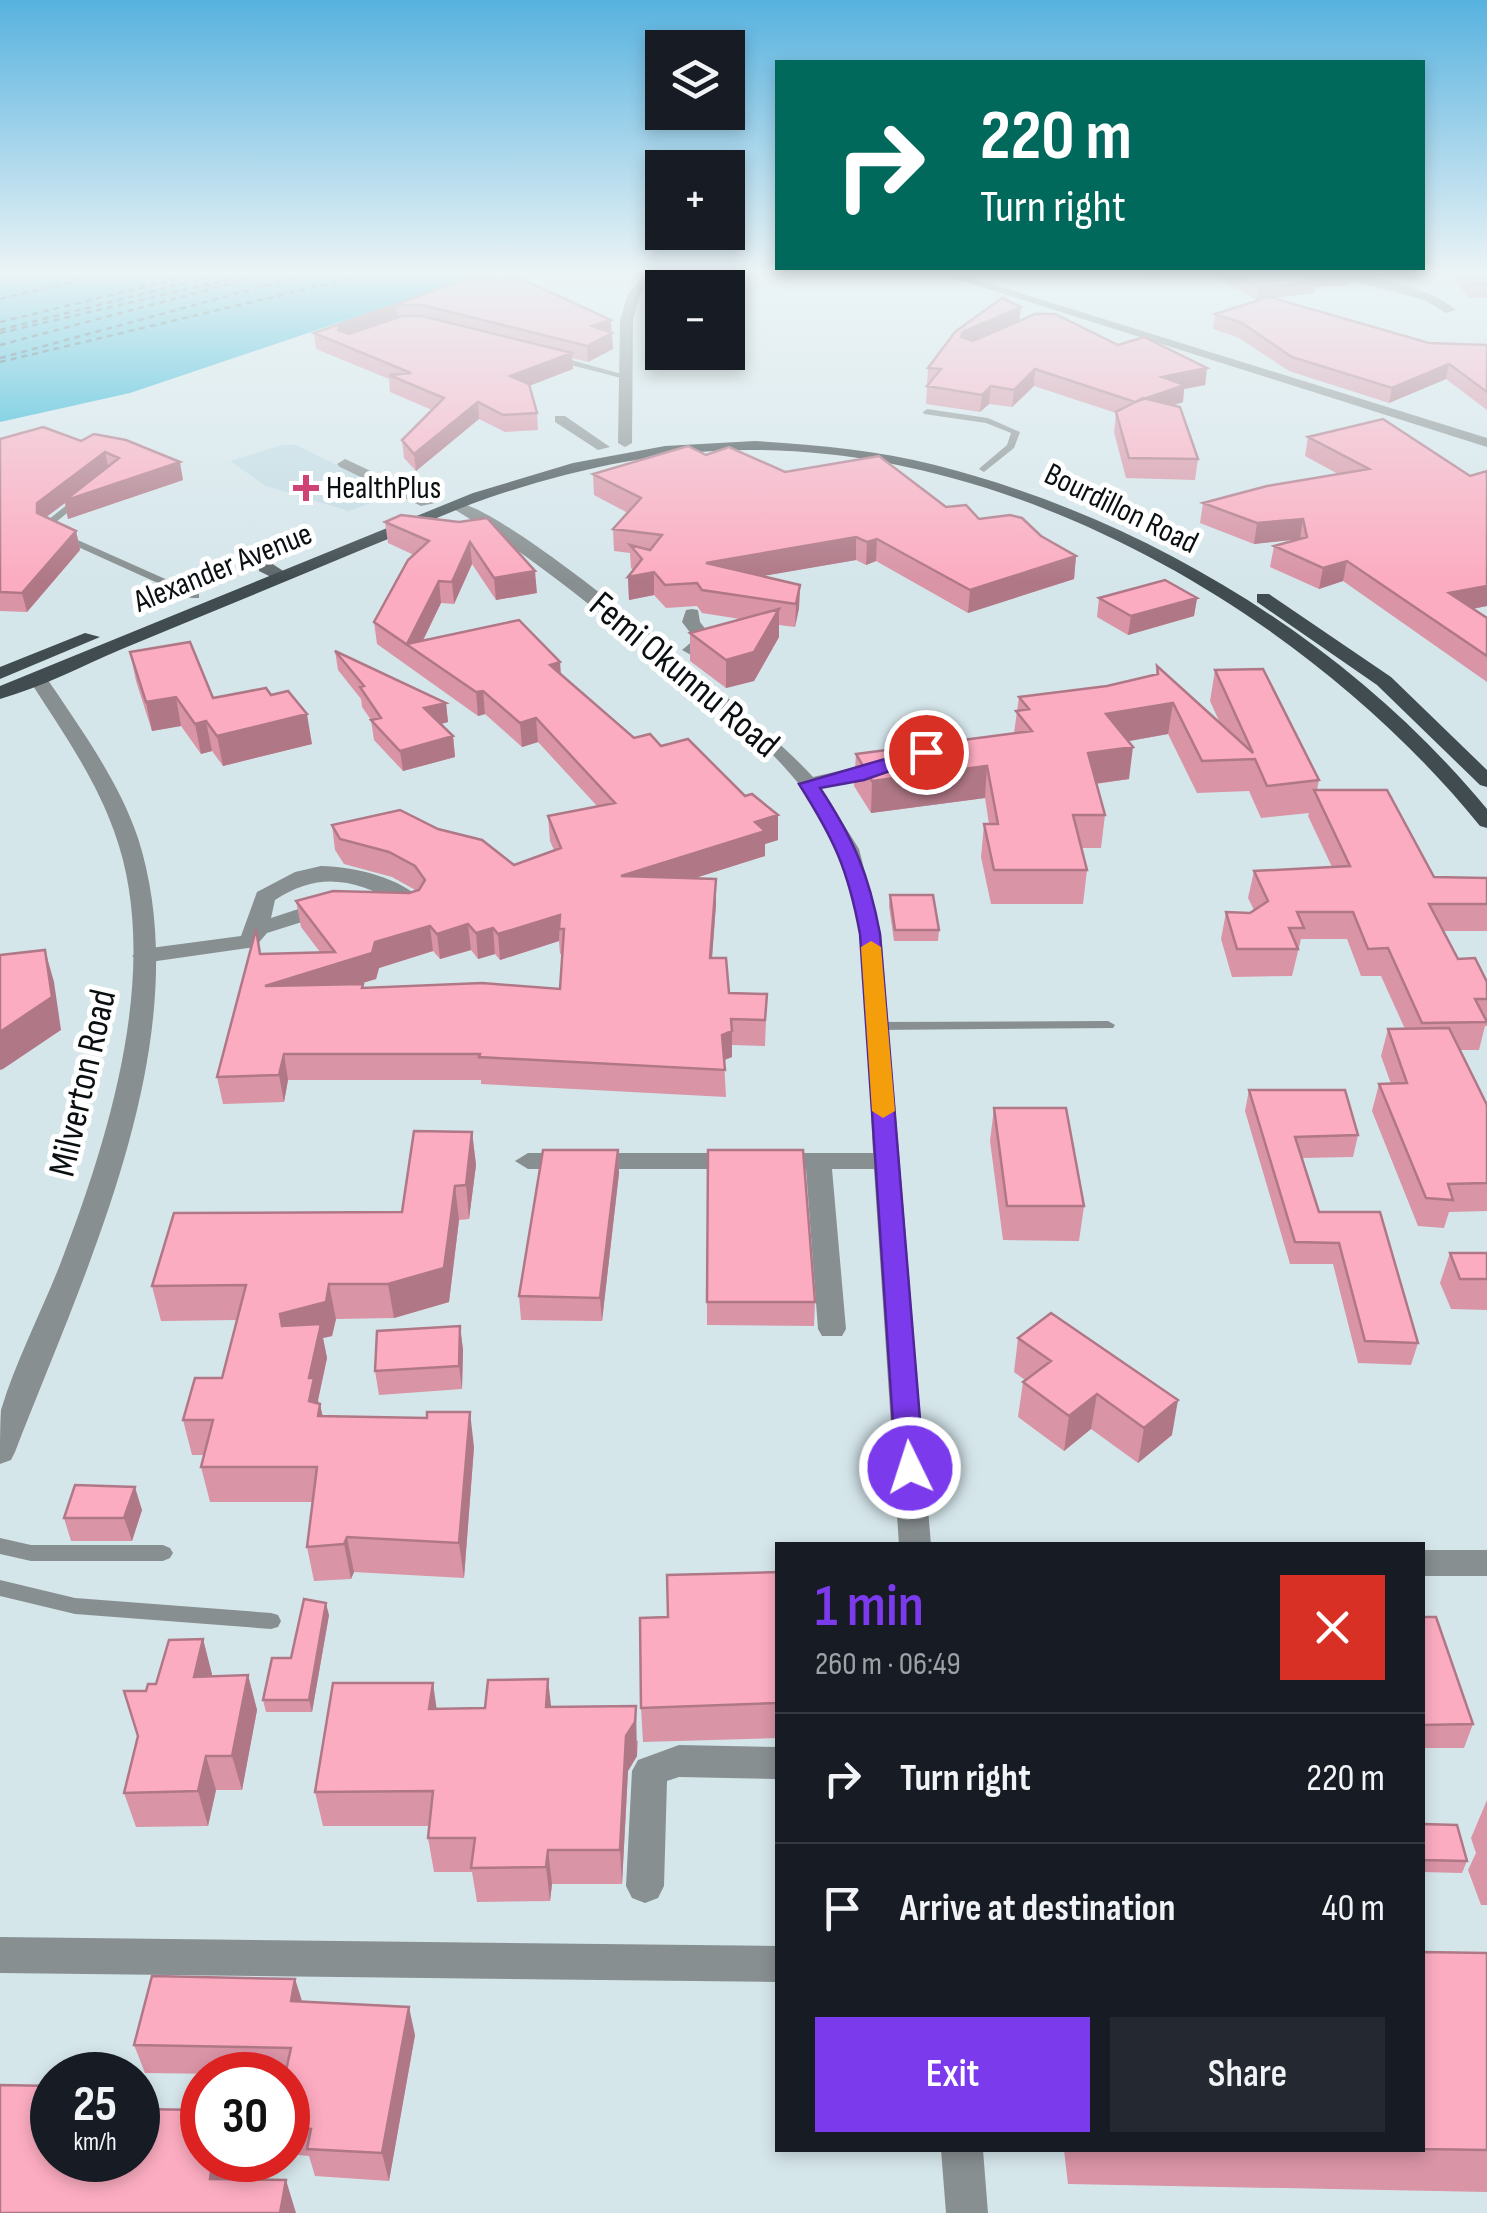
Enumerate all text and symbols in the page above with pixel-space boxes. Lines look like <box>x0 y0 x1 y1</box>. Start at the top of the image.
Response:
map controls <box>645 30 745 370</box>
button: layers <box>645 30 745 130</box>
text: 220 m <box>980 95 1132 179</box>
icon: right <box>815 100 945 230</box>
button: + <box>645 150 745 250</box>
text: Turn right <box>980 180 1126 235</box>
button: − <box>645 270 745 370</box>
street label: Bourdillon Road <box>1038 455 1204 563</box>
place label: HealthPlus <box>326 469 441 508</box>
marker: HealthPlus <box>295 477 317 499</box>
street label: Alexander Avenue <box>127 515 318 622</box>
street label: Femi Okunnu Road <box>580 583 788 767</box>
pin <box>884 710 969 795</box>
icon: arrive <box>899 725 954 780</box>
street label: Milverton Road <box>40 985 126 1181</box>
position arrow <box>858 1416 962 1520</box>
text: 1 min <box>815 1571 924 1643</box>
button: close <box>1280 1575 1385 1680</box>
text: 260 m · 06:49 <box>815 1645 961 1684</box>
icon: right <box>815 1751 870 1806</box>
text: Turn right <box>900 1756 1031 1801</box>
text: 220 m <box>1306 1756 1385 1801</box>
icon: arrive <box>815 1881 870 1936</box>
text: Arrive at destination <box>900 1886 1175 1931</box>
text: 40 m <box>1322 1886 1385 1931</box>
button: Exit <box>815 2017 1090 2132</box>
button: Share <box>1110 2017 1385 2132</box>
speed limit sign: 30 <box>180 2052 310 2182</box>
text: 25 <box>73 2075 117 2135</box>
text: km/h <box>73 2127 117 2158</box>

